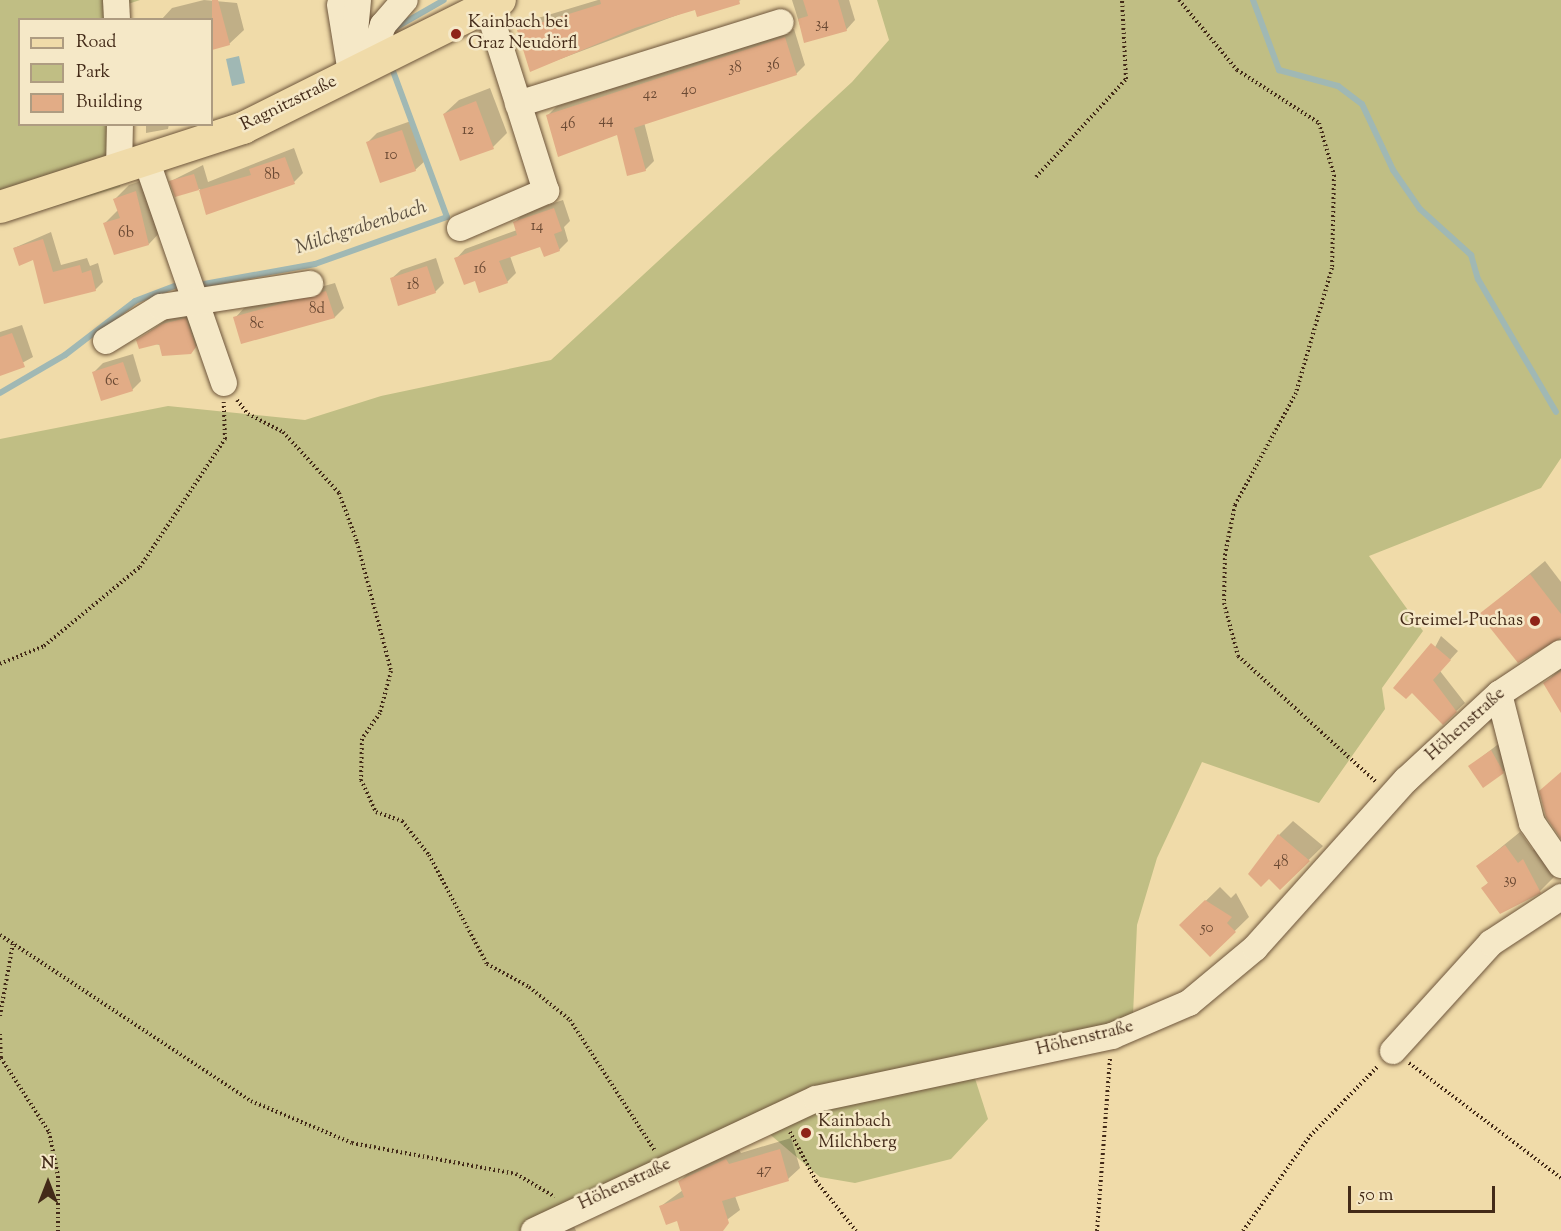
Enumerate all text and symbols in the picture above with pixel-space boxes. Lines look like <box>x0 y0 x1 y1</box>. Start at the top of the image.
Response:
place label: Kainbach bei Graz Neudörfl <box>468 13 578 56</box>
house number: 34 <box>815 16 829 34</box>
legend <box>18 18 213 126</box>
marker: Kainbach bei Graz Neudörfl <box>449 27 463 41</box>
text: Road <box>76 30 116 56</box>
house number: 36 <box>766 57 780 75</box>
text: Park <box>76 60 110 86</box>
house number: 38 <box>728 60 742 78</box>
street label: Ragnitzstraße <box>237 71 341 137</box>
house number: 40 <box>681 82 697 100</box>
house number: 42 <box>643 86 657 104</box>
text: Building <box>76 90 142 116</box>
house number: 44 <box>598 112 614 130</box>
house number: 46 <box>561 116 575 134</box>
house number: 12 <box>462 122 474 140</box>
house number: 10 <box>385 147 397 165</box>
house number: 8b <box>264 167 280 185</box>
water label: Milchgrabenbach <box>292 195 430 261</box>
house number: 14 <box>531 218 543 236</box>
house number: 6b <box>118 225 134 243</box>
house number: 16 <box>474 261 486 279</box>
house number: 18 <box>407 277 419 295</box>
house number: 8d <box>309 301 325 319</box>
house number: 8c <box>250 316 264 334</box>
house number: 6c <box>105 373 119 391</box>
place label: Greimel-Puchas <box>1400 610 1523 632</box>
marker: Greimel-Puchas <box>1528 614 1542 628</box>
street label: Höhenstraße <box>1422 684 1510 766</box>
house number: 48 <box>1273 854 1289 872</box>
house number: 39 <box>1503 872 1517 890</box>
house number: 50 <box>1200 920 1214 938</box>
street label: Höhenstraße <box>1034 1016 1136 1062</box>
place label: Kainbach Milchberg <box>818 1112 897 1154</box>
marker: Kainbach Milchberg <box>799 1126 813 1140</box>
north arrow <box>18 1153 78 1213</box>
text: N <box>42 1153 54 1176</box>
street label: Höhenstraße <box>575 1154 675 1216</box>
house number: 47 <box>756 1162 772 1180</box>
scale bar <box>1351 1174 1498 1212</box>
text: 50 m <box>1359 1183 1393 1209</box>

